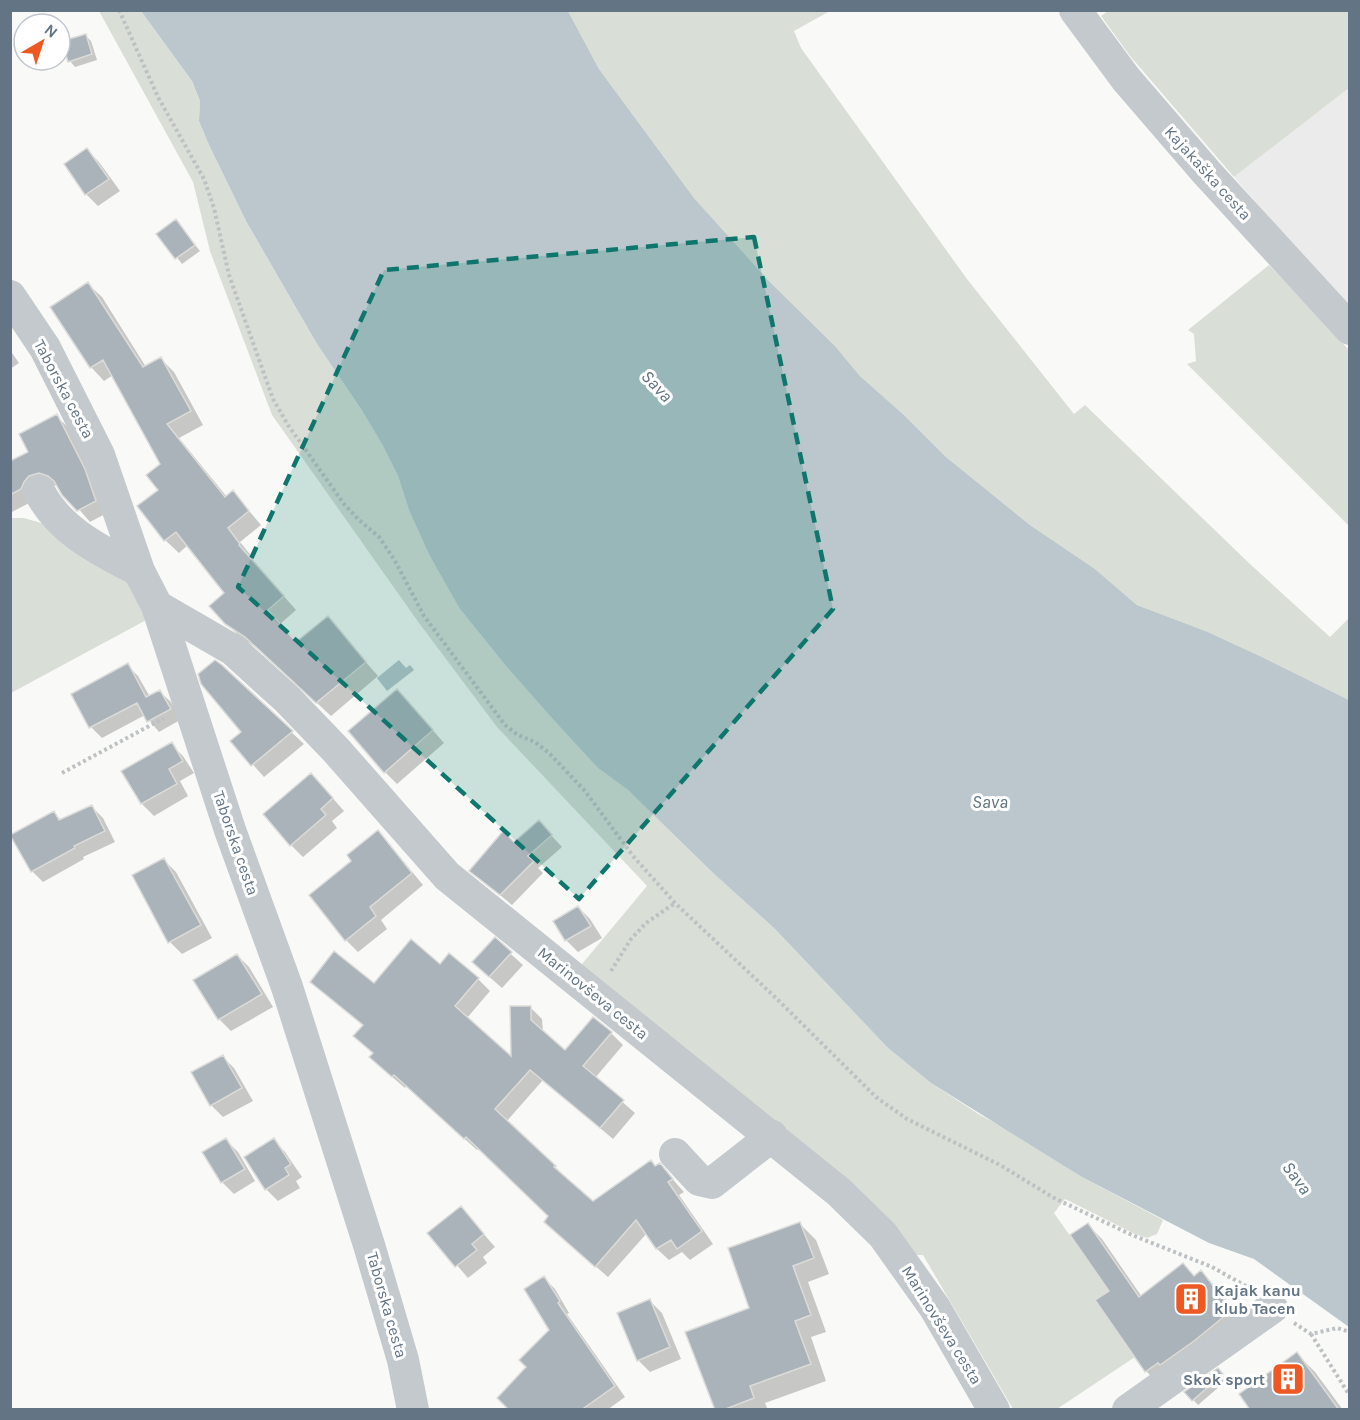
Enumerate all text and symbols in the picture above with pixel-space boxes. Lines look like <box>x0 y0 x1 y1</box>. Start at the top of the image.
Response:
north arrow <box>12 12 72 72</box>
text: N <box>41 20 62 42</box>
street label: Kajakaška cesta <box>1161 122 1255 224</box>
street label: Taborska cesta <box>30 336 98 442</box>
water label: Sava <box>637 365 677 407</box>
street label: Taborska cesta <box>209 788 263 898</box>
water label: Sava <box>972 791 1008 813</box>
street label: Marinovševa cesta <box>534 943 652 1043</box>
water label: Sava <box>1277 1157 1317 1199</box>
street label: Taborska cesta <box>363 1250 411 1360</box>
street label: Marinovševa cesta <box>898 1262 986 1388</box>
building icon: Kajak kanu klub Tacen <box>1173 1281 1209 1317</box>
place label: Kajak kanu klub Tacen <box>1214 1281 1301 1318</box>
building icon: Skok sport <box>1270 1361 1306 1397</box>
place label: Skok sport <box>1183 1370 1265 1389</box>

